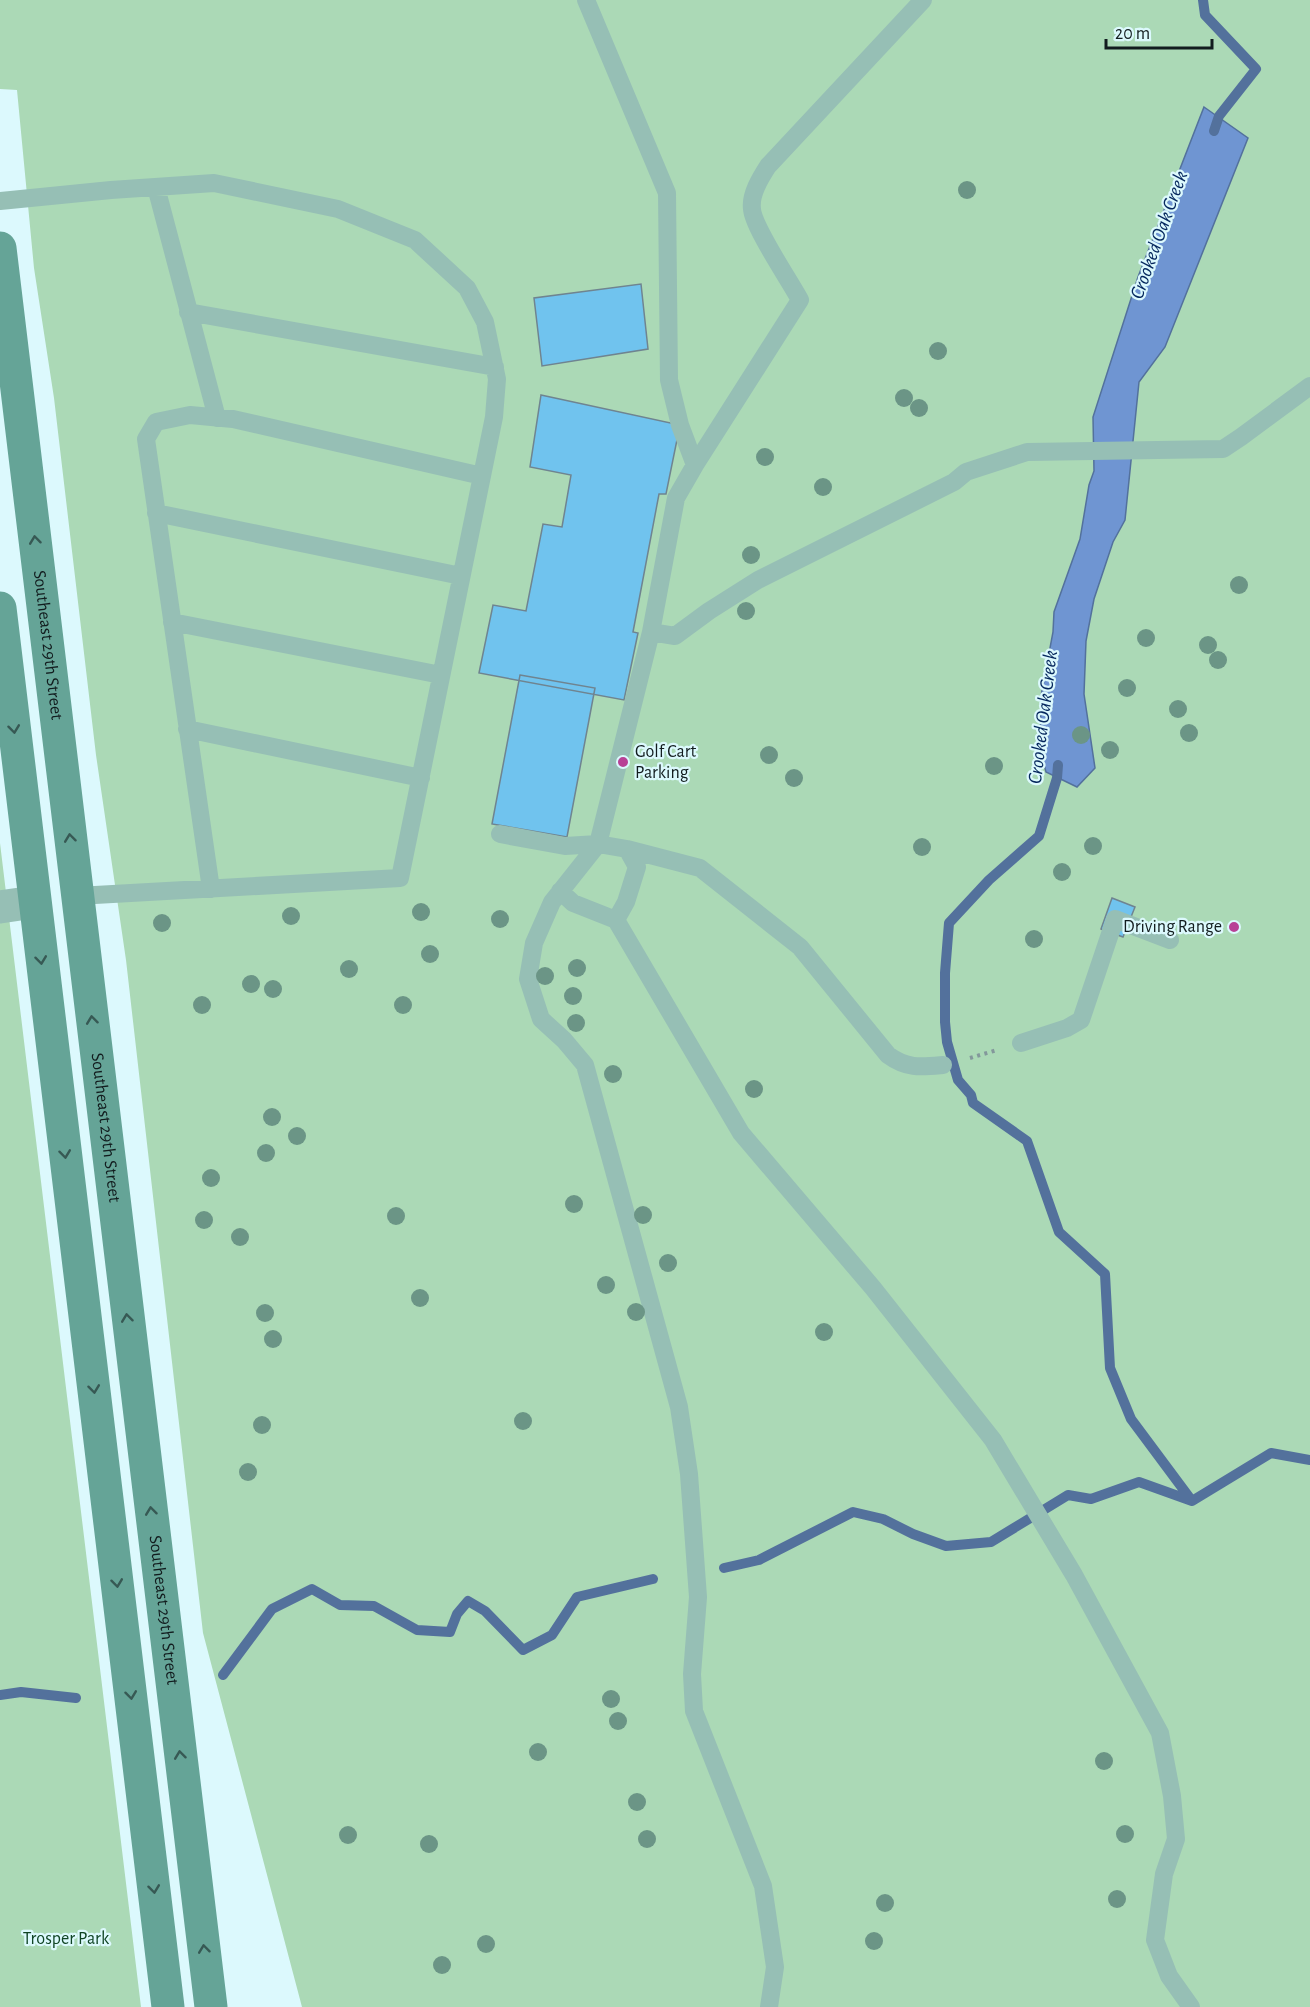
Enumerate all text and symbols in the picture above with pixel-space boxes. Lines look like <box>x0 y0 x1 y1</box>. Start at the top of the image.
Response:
scale bar <box>1106 12 1212 50</box>
text: 20 m <box>1115 25 1150 43</box>
water label: Crooked Oak Creek <box>1127 168 1191 302</box>
one-way arrow <box>29 536 41 545</box>
street label: Southeast 29th Street <box>30 569 66 721</box>
water label: Crooked Oak Creek <box>1025 649 1061 785</box>
one-way arrow <box>7 724 20 733</box>
place label: Golf Cart Parking <box>635 743 696 782</box>
marker: Golf Cart Parking <box>616 755 630 769</box>
one-way arrow <box>64 834 77 843</box>
place label: Driving Range <box>1123 918 1222 936</box>
marker: Driving Range <box>1227 920 1241 934</box>
one-way arrow <box>35 956 47 965</box>
one-way arrow <box>86 1015 98 1025</box>
street label: Southeast 29th Street <box>88 1052 123 1204</box>
one-way arrow <box>58 1149 71 1159</box>
one-way arrow <box>122 1313 134 1322</box>
one-way arrow <box>87 1385 99 1394</box>
one-way arrow <box>145 1507 158 1516</box>
street label: Southeast 29th Street <box>146 1534 181 1686</box>
one-way arrow <box>111 1578 123 1587</box>
one-way arrow <box>124 1691 137 1700</box>
one-way arrow <box>175 1751 187 1760</box>
one-way arrow <box>147 1884 159 1894</box>
park label: Trosper Park <box>23 1930 110 1948</box>
one-way arrow <box>198 1944 210 1954</box>

